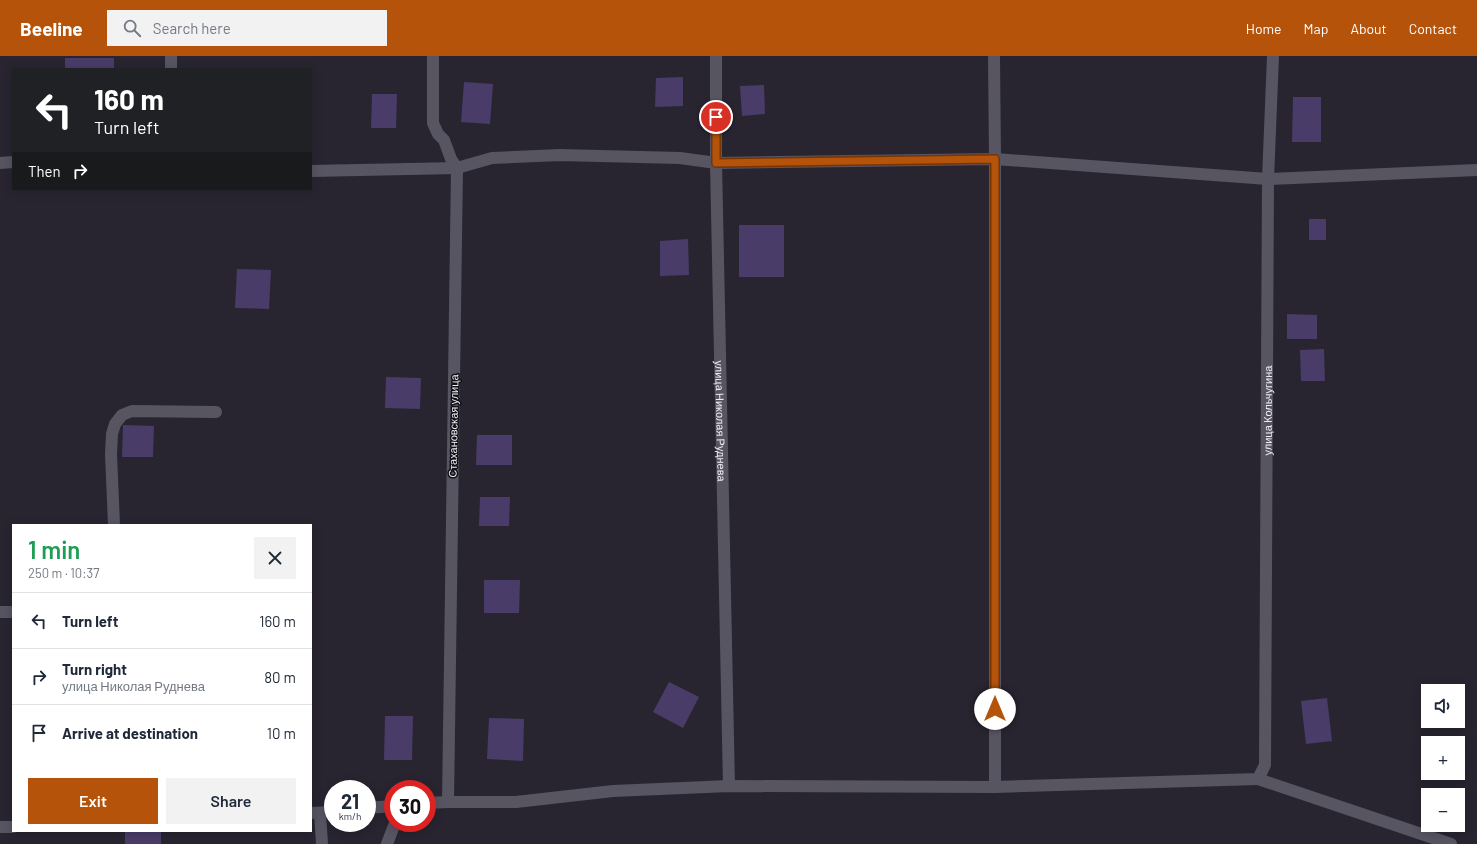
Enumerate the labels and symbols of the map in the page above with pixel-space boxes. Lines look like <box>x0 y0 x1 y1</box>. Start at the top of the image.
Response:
pin <box>699 100 733 134</box>
street label: улица Николая Руднева <box>714 360 729 482</box>
street label: улица Кольчугина <box>1260 365 1274 455</box>
street label: Стахановская улица <box>446 373 460 478</box>
position arrow <box>974 688 1016 730</box>
speed limit sign: 30 <box>384 780 436 832</box>

